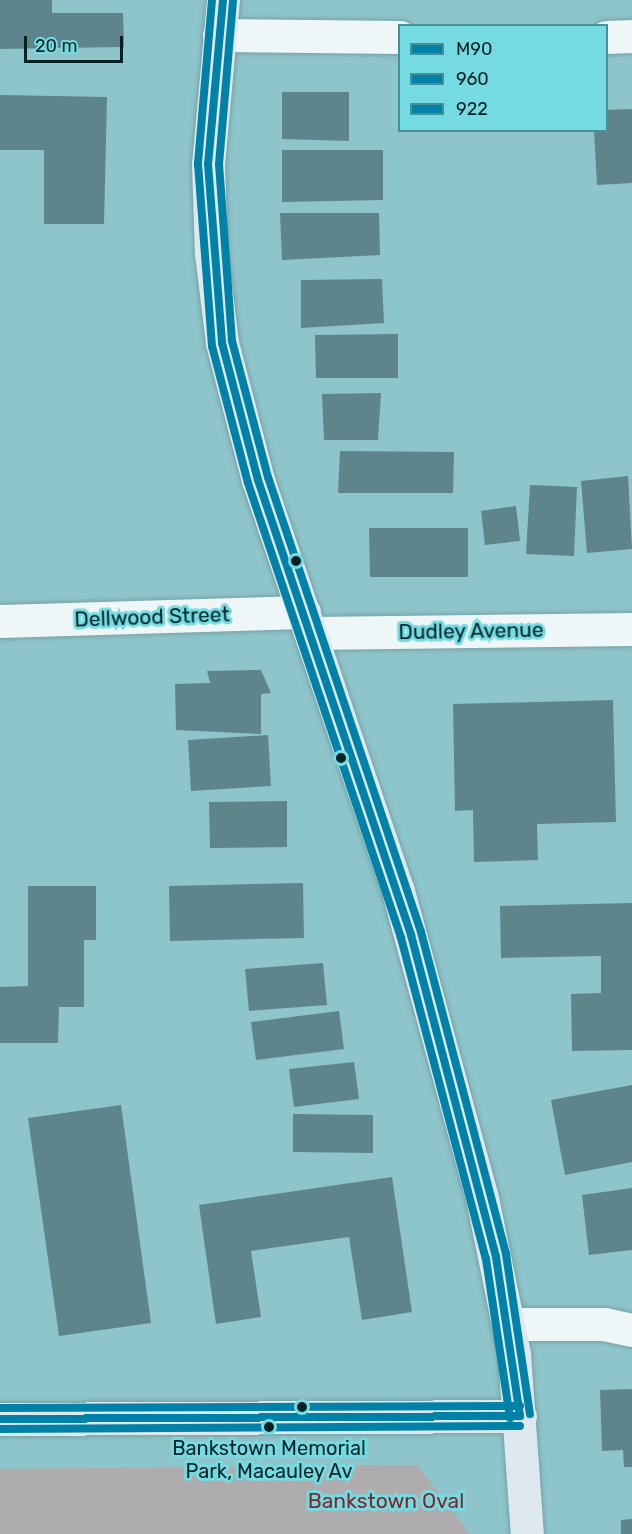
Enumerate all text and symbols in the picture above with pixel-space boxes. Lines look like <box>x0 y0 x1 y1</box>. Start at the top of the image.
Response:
scale bar <box>27 24 126 62</box>
legend <box>398 24 608 132</box>
text: 20 m <box>35 35 77 57</box>
text: M90 <box>456 38 492 60</box>
text: 960 <box>456 68 489 90</box>
text: 922 <box>456 98 488 120</box>
unlabelled marker <box>290 555 302 567</box>
street label: Dellwood Street <box>74 602 230 632</box>
street label: Dudley Avenue <box>398 617 544 645</box>
unlabelled marker <box>335 752 347 764</box>
unlabelled marker <box>296 1401 308 1413</box>
marker: Bankstown Memorial Park, Macauley Av <box>263 1421 275 1433</box>
place label: Bankstown Memorial Park, Macauley Av <box>172 1436 366 1483</box>
park label: Bankstown Oval <box>308 1488 464 1514</box>

